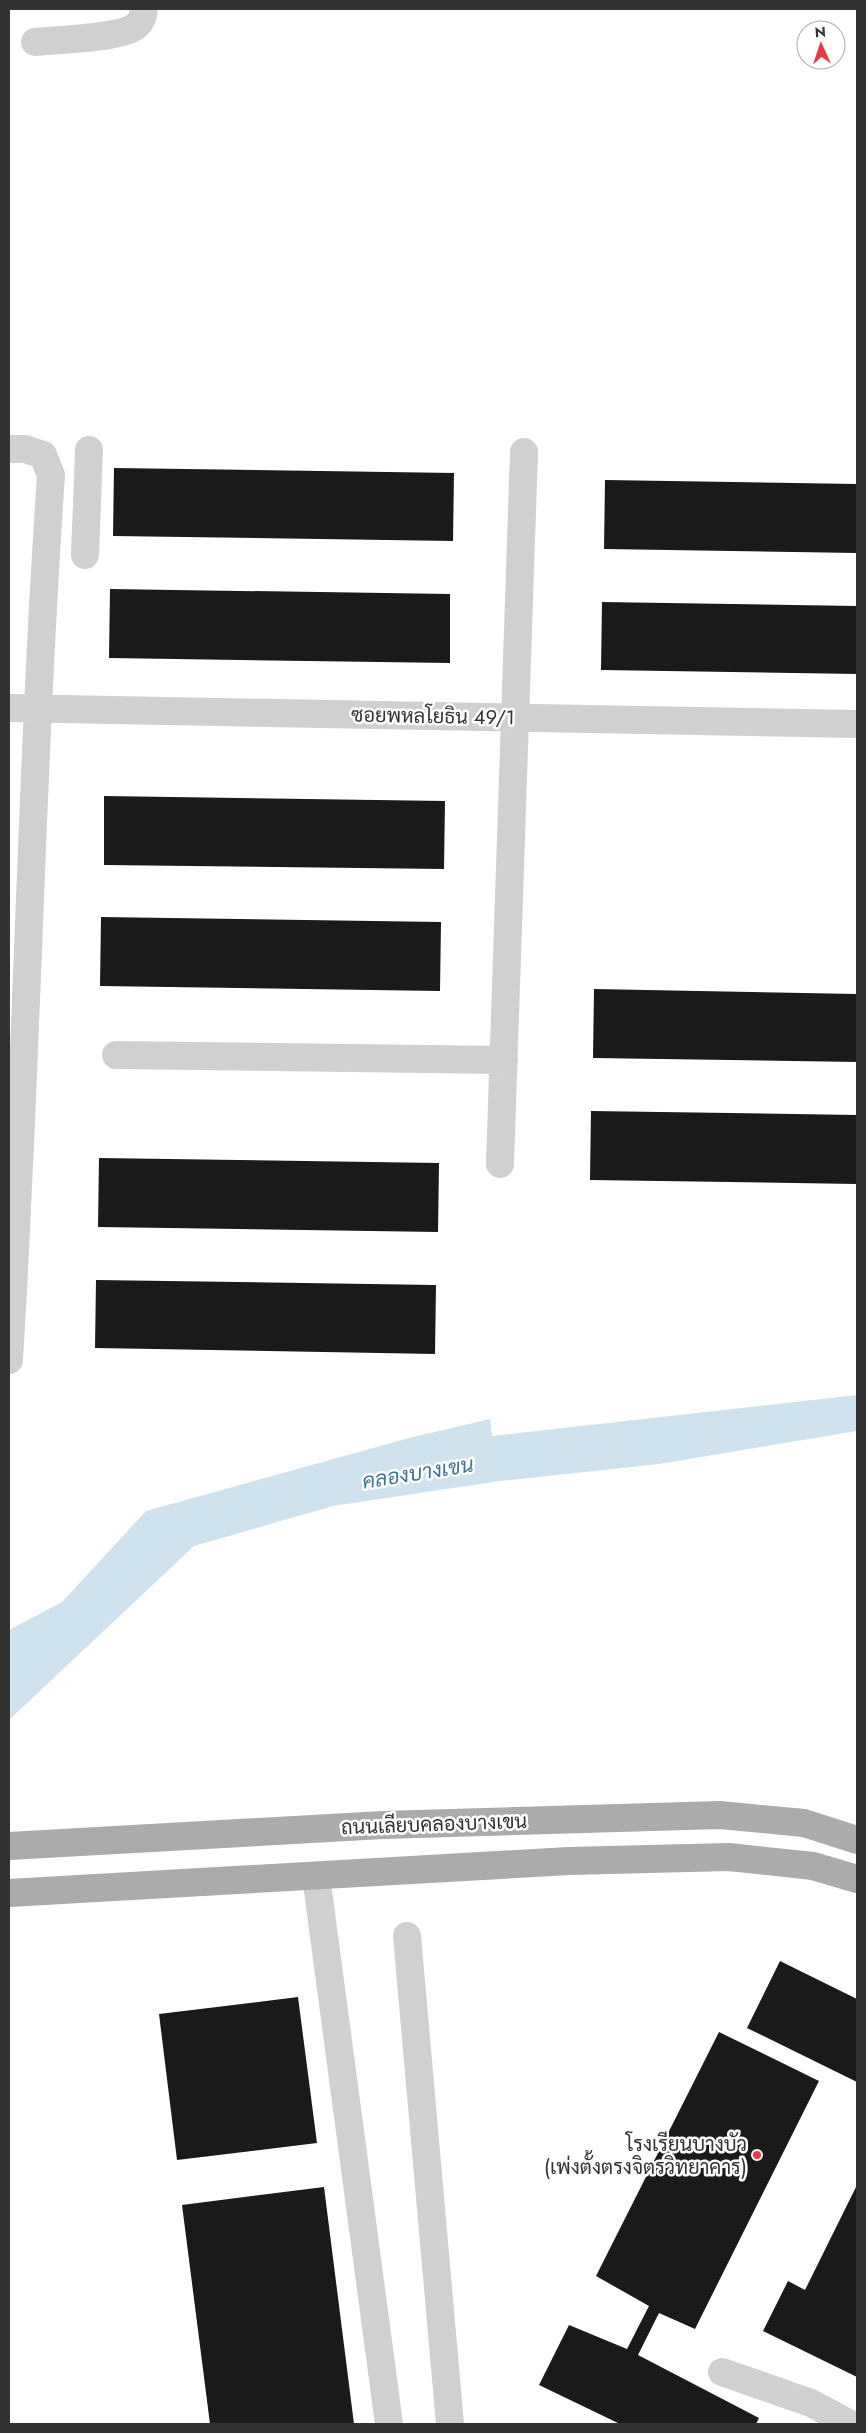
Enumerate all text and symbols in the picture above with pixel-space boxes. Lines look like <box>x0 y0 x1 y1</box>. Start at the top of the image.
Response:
north arrow <box>796 20 846 70</box>
text: N <box>814 22 826 42</box>
street label: ซอยพหลโยธิน 49/1 <box>351 701 515 732</box>
water label: คลองบางเขน <box>360 1449 476 1497</box>
street label: ถนนเลียบคลองบางเขน <box>340 1807 528 1842</box>
place label: โรงเรียนบางบัว (เพ่งตั้งตรงจิตรวิทยาคาร) <box>544 2130 747 2182</box>
marker: โรงเรียนบางบัว (เพ่งตั้งตรงจิตรวิทยาคาร) <box>751 2149 763 2161</box>

